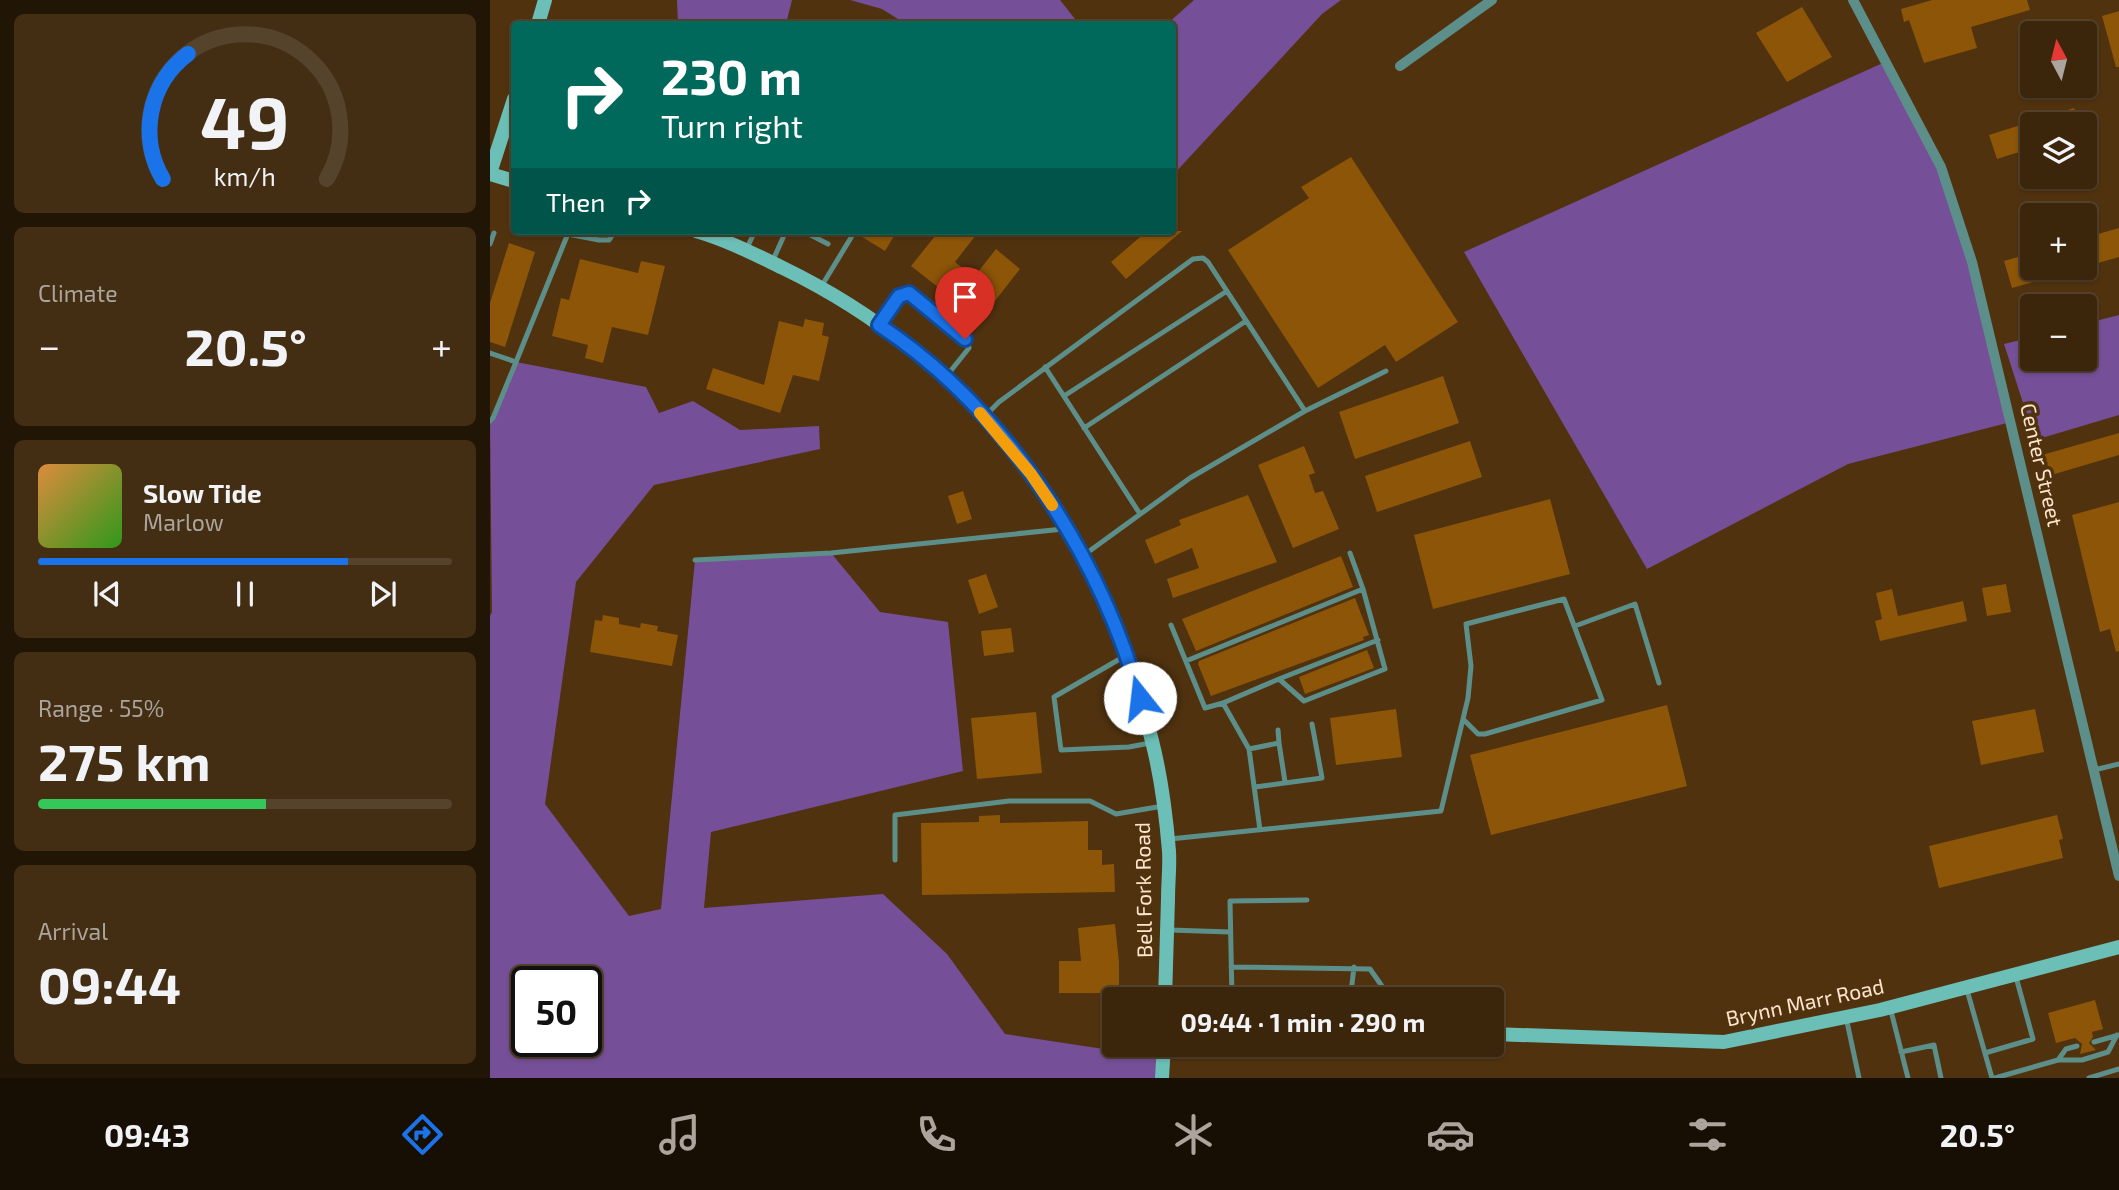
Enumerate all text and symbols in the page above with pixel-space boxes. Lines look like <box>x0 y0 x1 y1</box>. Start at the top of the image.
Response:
north arrow <box>2020 21 2096 98</box>
map controls <box>2020 21 2097 371</box>
text: 230 m <box>661 46 802 105</box>
icon: right <box>546 49 637 140</box>
text: 49 <box>200 77 290 165</box>
text: Turn right <box>661 106 803 144</box>
button: layers <box>2020 112 2097 189</box>
text: km/h <box>214 161 276 191</box>
icon: right <box>619 182 657 220</box>
text: Then <box>546 186 605 217</box>
button: + <box>2020 203 2097 280</box>
pin <box>935 267 995 339</box>
icon: arrive <box>946 278 984 316</box>
text: Climate <box>38 279 118 307</box>
button: − <box>2020 294 2097 371</box>
text: 20.5° <box>184 314 307 376</box>
text: − <box>38 322 60 368</box>
text: + <box>431 322 452 368</box>
street label: Center Street <box>2016 401 2069 529</box>
text: Slow Tide <box>143 477 262 508</box>
text: Marlow <box>143 508 224 536</box>
icon: previous <box>88 575 126 613</box>
icon: pause <box>226 575 264 613</box>
icon: next <box>364 575 402 613</box>
position arrow <box>1103 661 1177 735</box>
text: Range · 55% <box>38 694 164 722</box>
text: 275 km <box>38 729 210 791</box>
street label: Bell Fork Road <box>1129 822 1156 958</box>
text: Arrival <box>38 917 108 945</box>
text: 09:44 <box>38 952 181 1014</box>
speed limit sign: 50 <box>511 966 602 1057</box>
street label: Brynn Marr Road <box>1723 973 1886 1030</box>
text: 09:44 · 1 min · 290 m <box>1181 1006 1426 1037</box>
icon: directions <box>398 1110 447 1159</box>
icon: music <box>655 1110 704 1159</box>
icon: phone <box>912 1110 961 1159</box>
icon: climate <box>1169 1110 1218 1159</box>
icon: car <box>1426 1110 1475 1159</box>
icon: filters <box>1683 1110 1732 1159</box>
text: 09:43 <box>104 1115 190 1153</box>
text: 20.5° <box>1940 1115 2015 1153</box>

